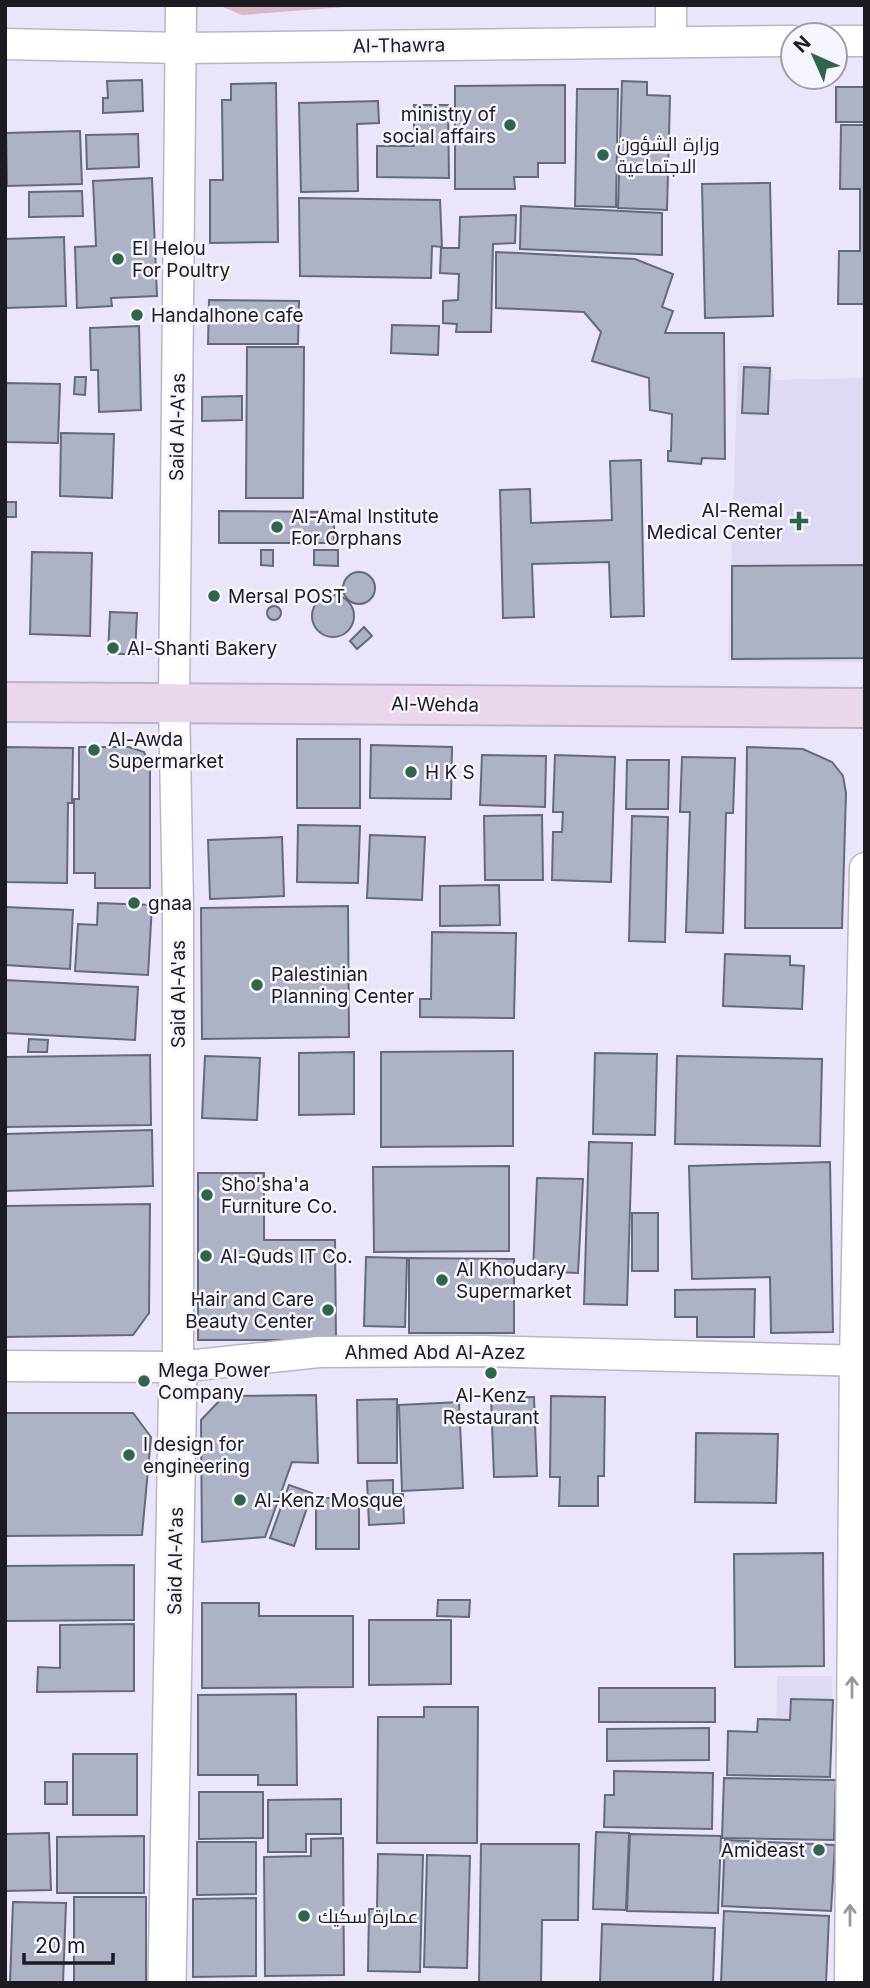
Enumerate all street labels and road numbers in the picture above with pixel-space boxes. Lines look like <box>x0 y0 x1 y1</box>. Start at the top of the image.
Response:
street label: Al-Thawra <box>353 33 445 58</box>
street label: Said Al-A'as <box>165 373 190 481</box>
street label: Al-Wehda <box>391 692 479 717</box>
street label: Said Al-A'as <box>167 940 190 1048</box>
street label: Ahmed Abd Al-Azez <box>344 1341 526 1364</box>
street label: Said Al-A'as <box>163 1507 188 1615</box>

